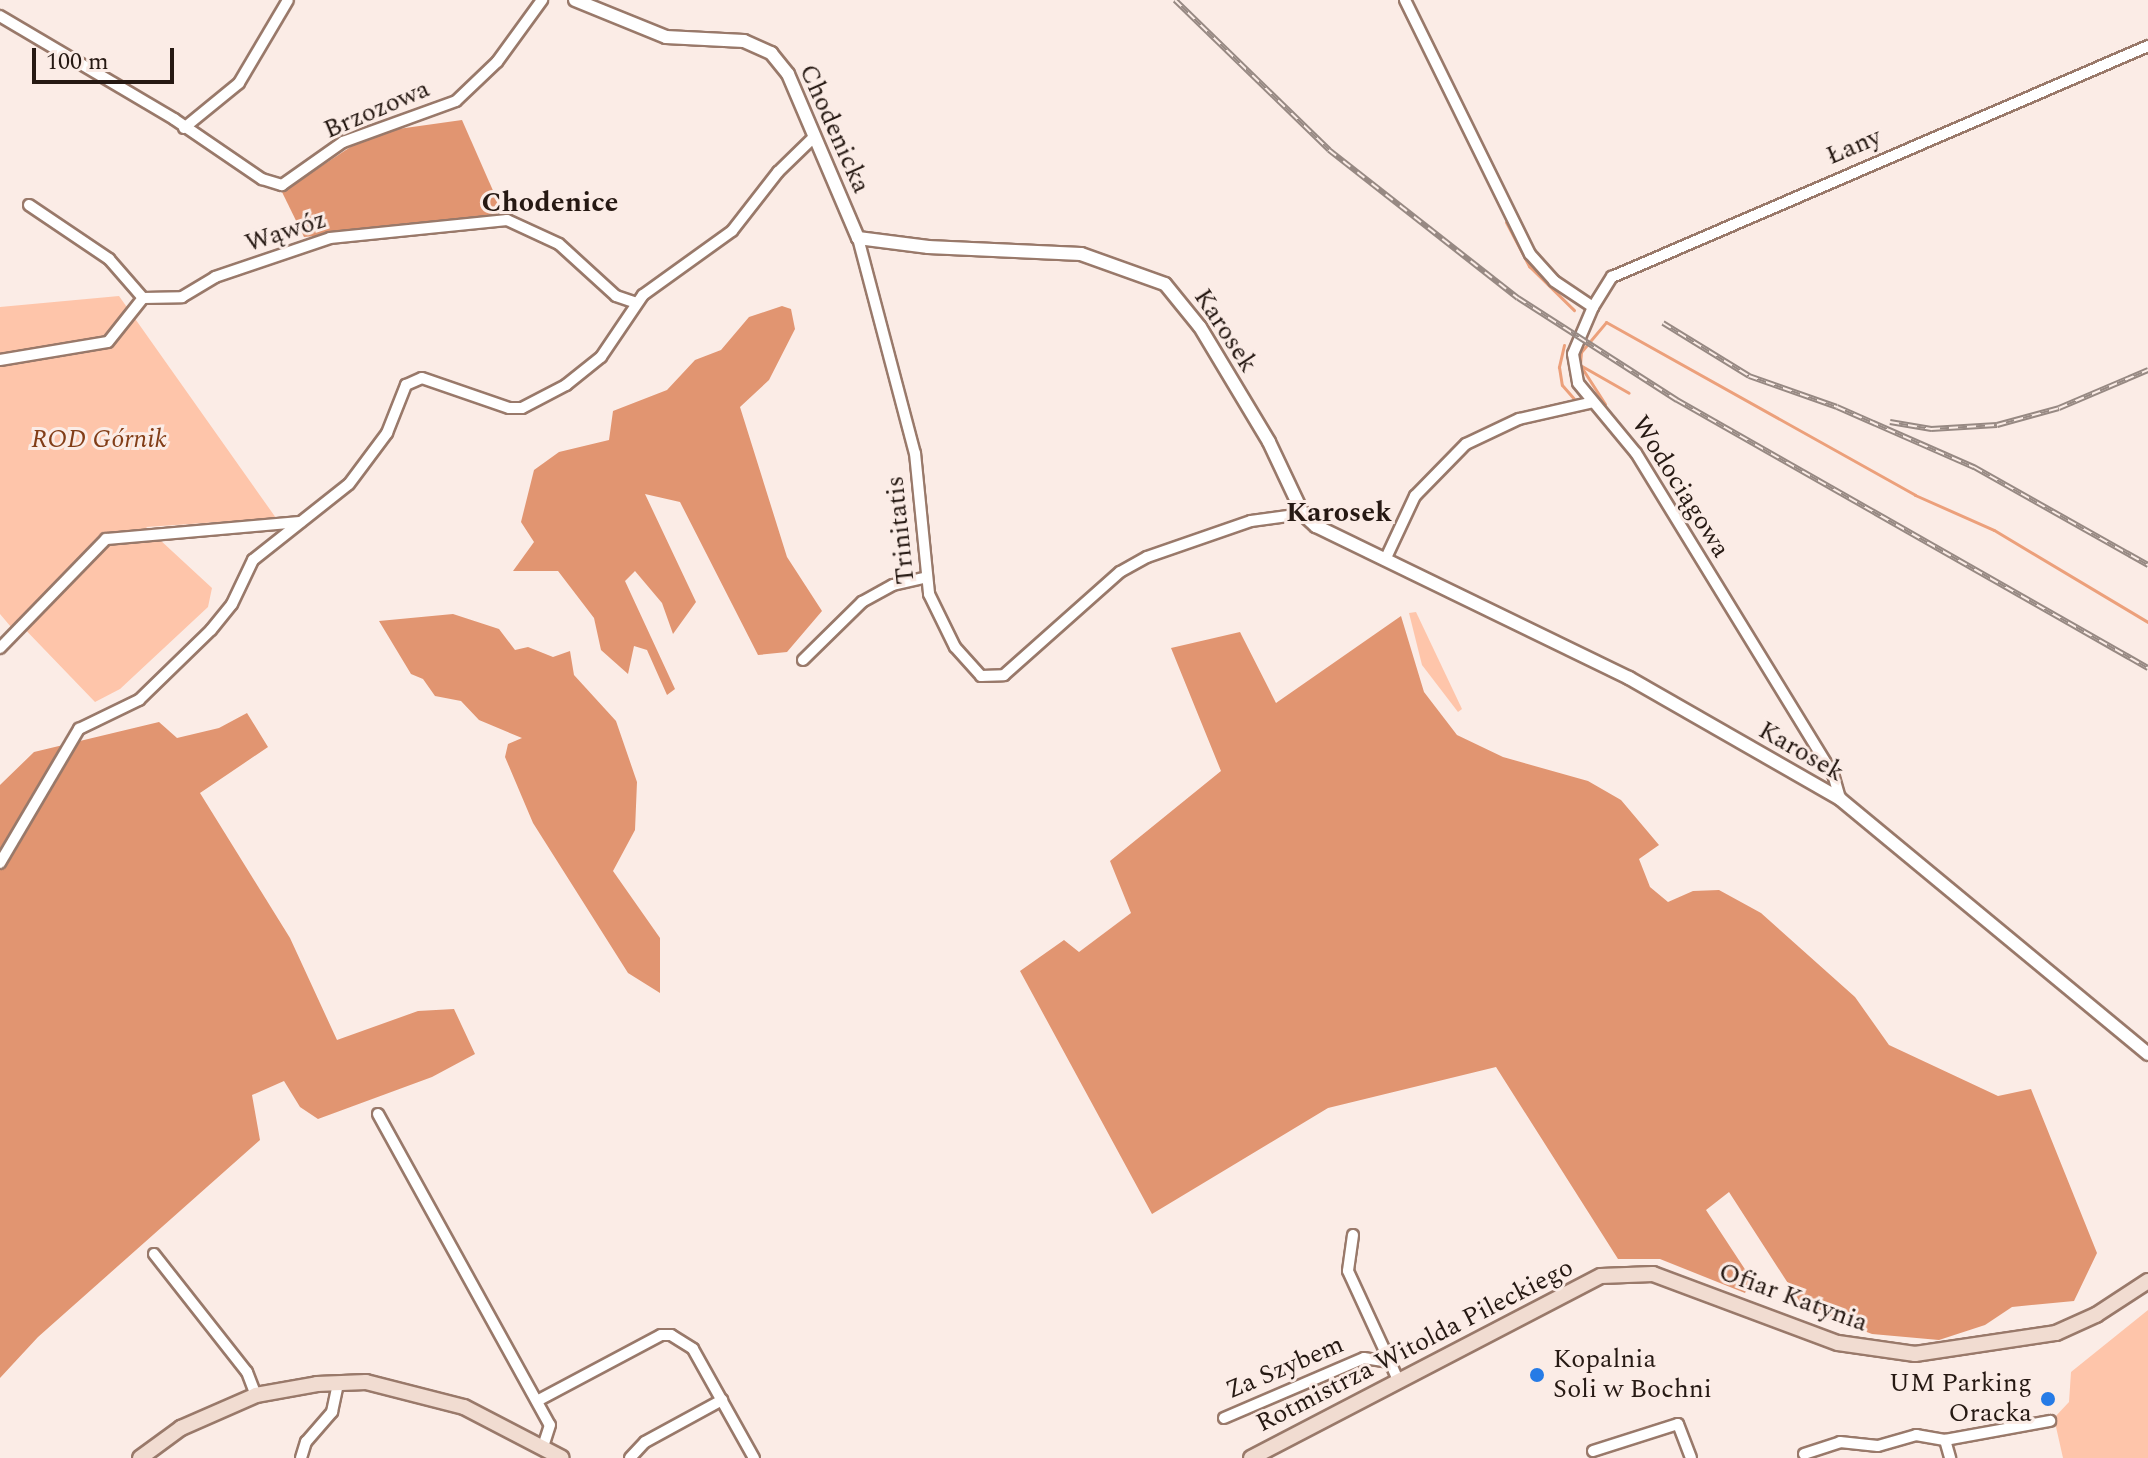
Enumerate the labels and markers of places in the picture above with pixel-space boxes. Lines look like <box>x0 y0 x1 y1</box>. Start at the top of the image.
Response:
place label: Kopalnia Soli w Bochni <box>1553 1344 1712 1406</box>
marker: Kopalnia Soli w Bochni <box>1528 1366 1546 1384</box>
place label: UM Parking Oracka <box>1889 1368 2032 1430</box>
marker: UM Parking Oracka <box>2039 1390 2057 1408</box>

